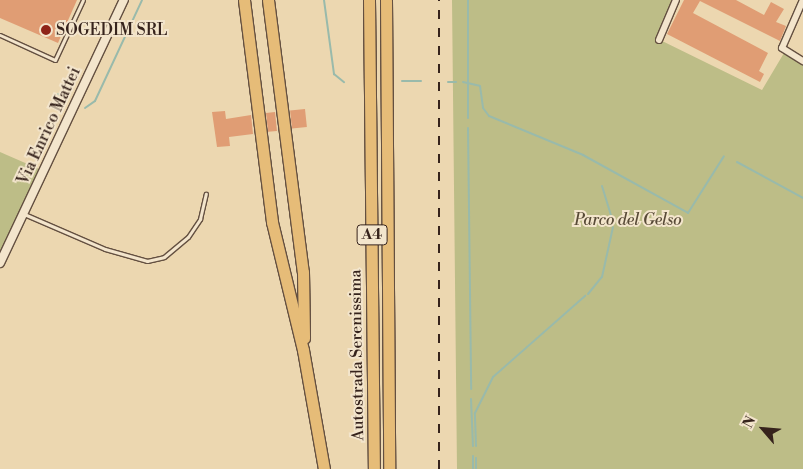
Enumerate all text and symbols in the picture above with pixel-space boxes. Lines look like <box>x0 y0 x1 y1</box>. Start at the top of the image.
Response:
place label: SOGEDIM SRL <box>56 20 167 40</box>
marker: SOGEDIM SRL <box>40 24 52 36</box>
street label: Via Enrico Mattei <box>13 64 85 188</box>
park label: Parco del Gelso <box>574 210 682 230</box>
road number: A4 <box>356 222 388 248</box>
street label: Autostrada Serenissima <box>346 269 368 441</box>
north arrow <box>738 404 788 454</box>
text: N <box>739 413 760 431</box>

